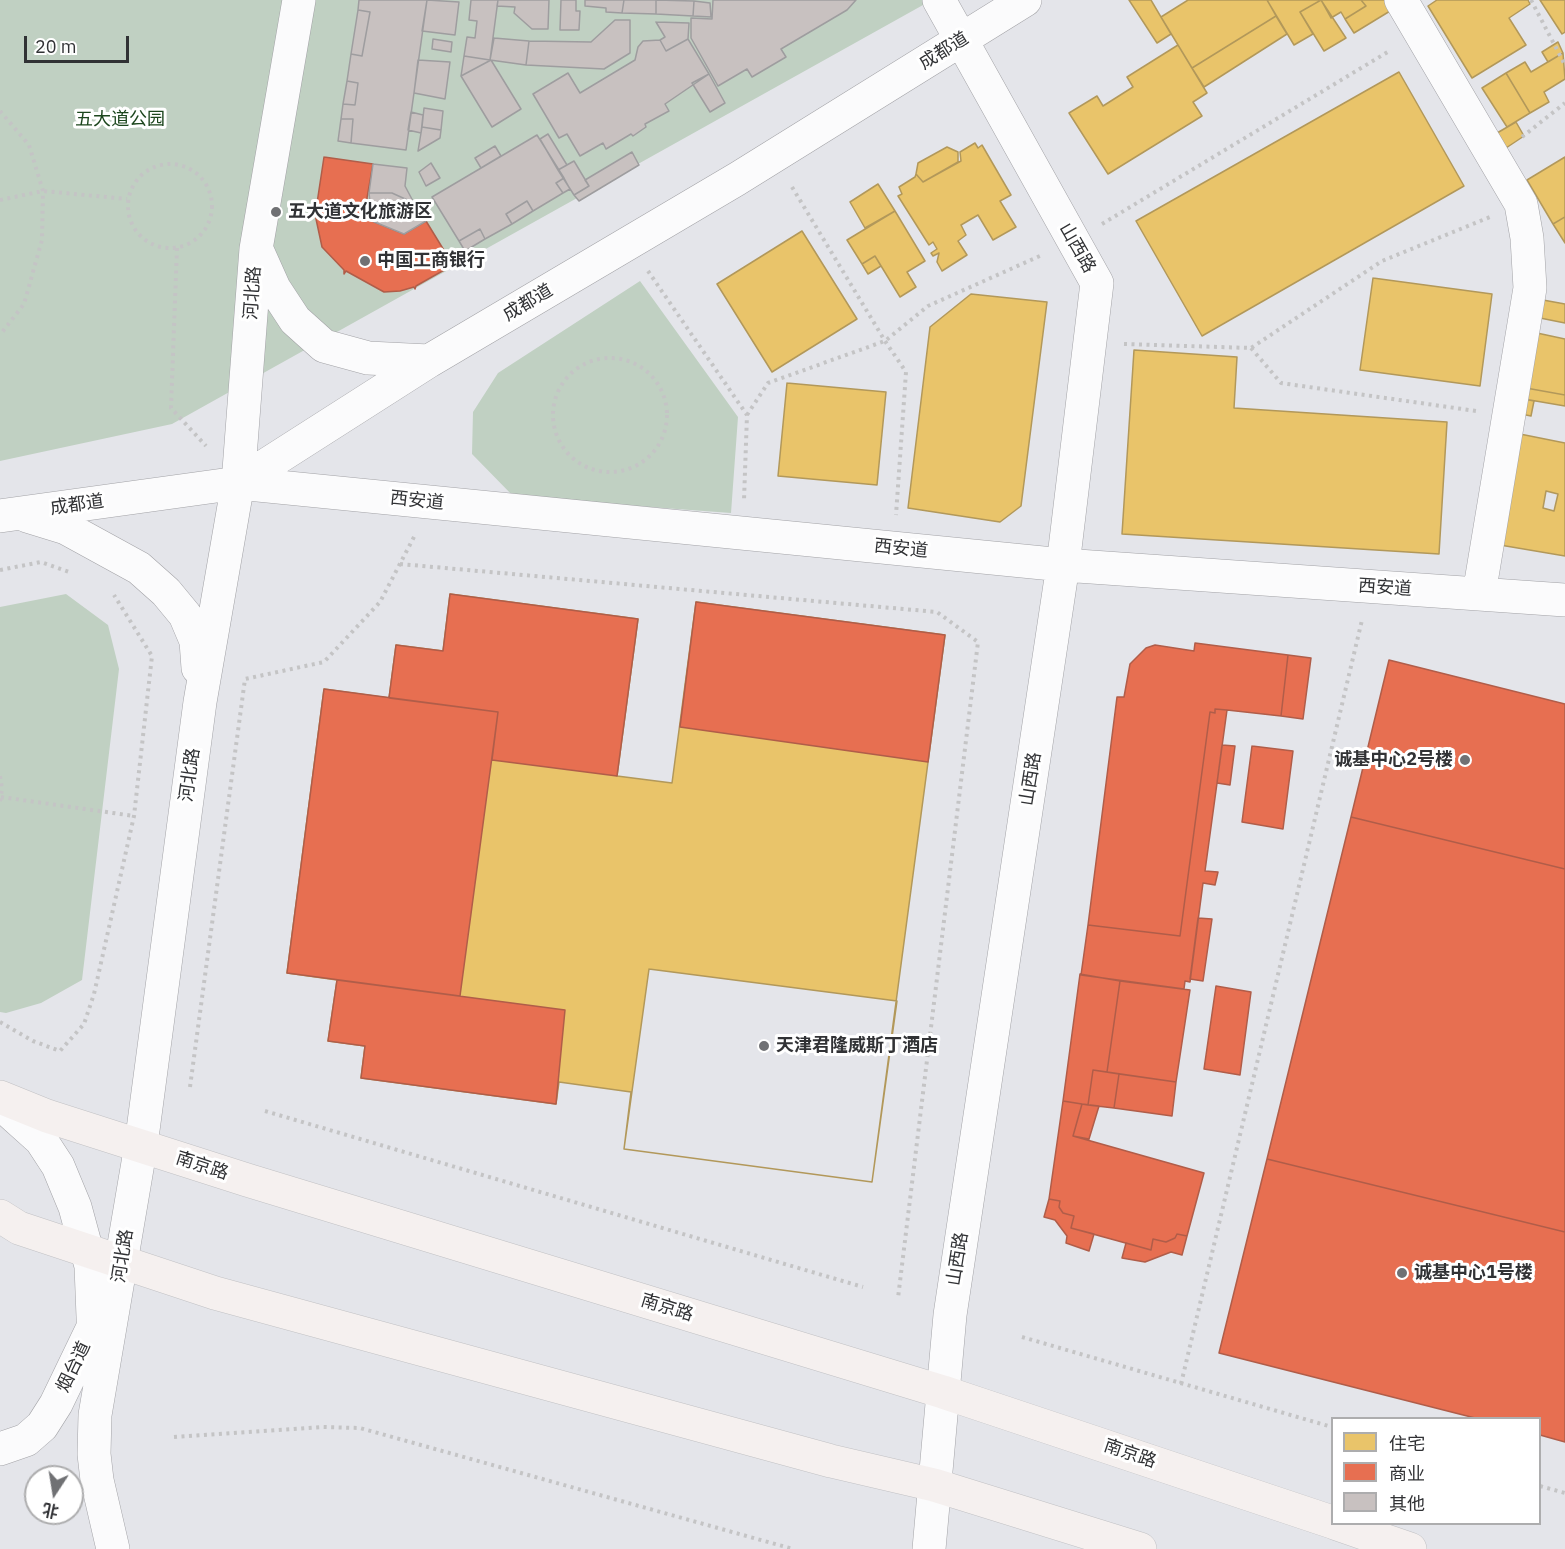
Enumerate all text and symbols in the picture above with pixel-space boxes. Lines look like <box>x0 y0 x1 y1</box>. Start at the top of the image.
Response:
scale bar <box>27 24 132 62</box>
street label: 成都道 <box>915 28 973 74</box>
text: 20 m <box>35 35 77 58</box>
park label: 五大道公园 <box>75 109 165 131</box>
place label: 五大道文化旅游区 <box>288 201 432 223</box>
marker: 五大道文化旅游区 <box>269 205 283 219</box>
street label: 山西路 <box>1054 219 1100 277</box>
place label: 中国工商银行 <box>377 250 485 272</box>
marker: 中国工商银行 <box>358 254 372 268</box>
street label: 河北路 <box>240 265 266 321</box>
street label: 成都道 <box>499 280 557 326</box>
street label: 西安道 <box>389 487 445 515</box>
street label: 成都道 <box>49 491 105 519</box>
street label: 西安道 <box>873 535 929 563</box>
street label: 西安道 <box>1357 575 1413 601</box>
street label: 河北路 <box>176 747 204 803</box>
place label: 诚基中心2号楼 <box>1334 749 1453 771</box>
street label: 山西路 <box>1016 751 1046 807</box>
marker: 诚基中心2号楼 <box>1458 753 1472 767</box>
place label: 天津君隆威斯丁酒店 <box>776 1035 938 1057</box>
marker: 天津君隆威斯丁酒店 <box>757 1039 771 1053</box>
street label: 南京路 <box>173 1147 231 1185</box>
street label: 河北路 <box>108 1228 138 1284</box>
street label: 山西路 <box>943 1231 973 1287</box>
place label: 诚基中心1号楼 <box>1414 1262 1533 1284</box>
marker: 诚基中心1号楼 <box>1395 1266 1409 1280</box>
street label: 南京路 <box>638 1290 696 1326</box>
street label: 烟台道 <box>52 1338 96 1396</box>
legend <box>1331 1417 1541 1525</box>
text: 住宅 <box>1389 1432 1425 1455</box>
street label: 南京路 <box>1101 1435 1159 1473</box>
text: 商业 <box>1389 1462 1425 1485</box>
north arrow <box>24 1465 84 1525</box>
text: 其他 <box>1389 1492 1425 1515</box>
text: 北 <box>41 1499 61 1522</box>

